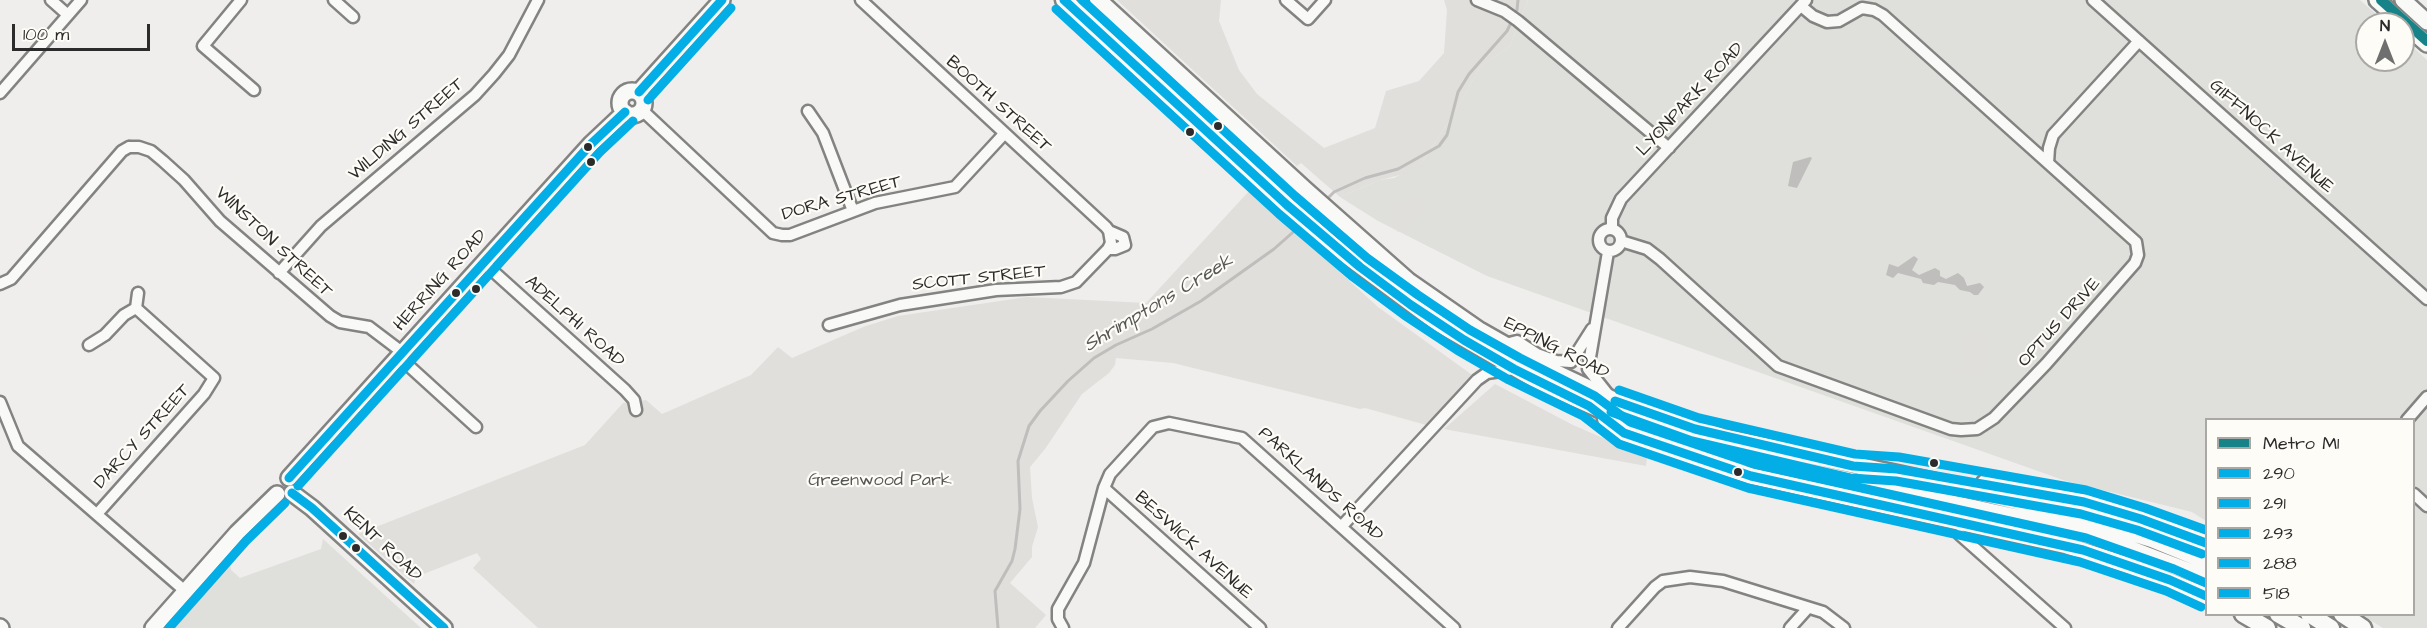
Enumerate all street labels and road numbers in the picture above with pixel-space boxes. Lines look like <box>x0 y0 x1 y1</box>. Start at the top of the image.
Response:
street label: LYONPARK ROAD <box>1633 39 1749 161</box>
street label: BOOTH STREET <box>941 52 1055 158</box>
street label: WILDING STREET <box>345 74 469 186</box>
street label: GIFFNOCK AVENUE <box>2204 76 2338 198</box>
street label: DORA STREET <box>780 172 904 226</box>
street label: WINSTON STREET <box>210 183 336 303</box>
street label: HERRING ROAD <box>390 226 492 336</box>
street label: SCOTT STREET <box>911 261 1047 297</box>
street label: ADELPHI ROAD <box>520 272 628 372</box>
street label: OPTUS DRIVE <box>2014 274 2106 372</box>
street label: EPPING ROAD <box>1500 313 1612 385</box>
street label: DARCY STREET <box>90 380 196 494</box>
street label: PARKLANDS ROAD <box>1253 423 1387 547</box>
street label: BESWICK AVENUE <box>1130 487 1256 605</box>
street label: KENT ROAD <box>338 503 426 587</box>

